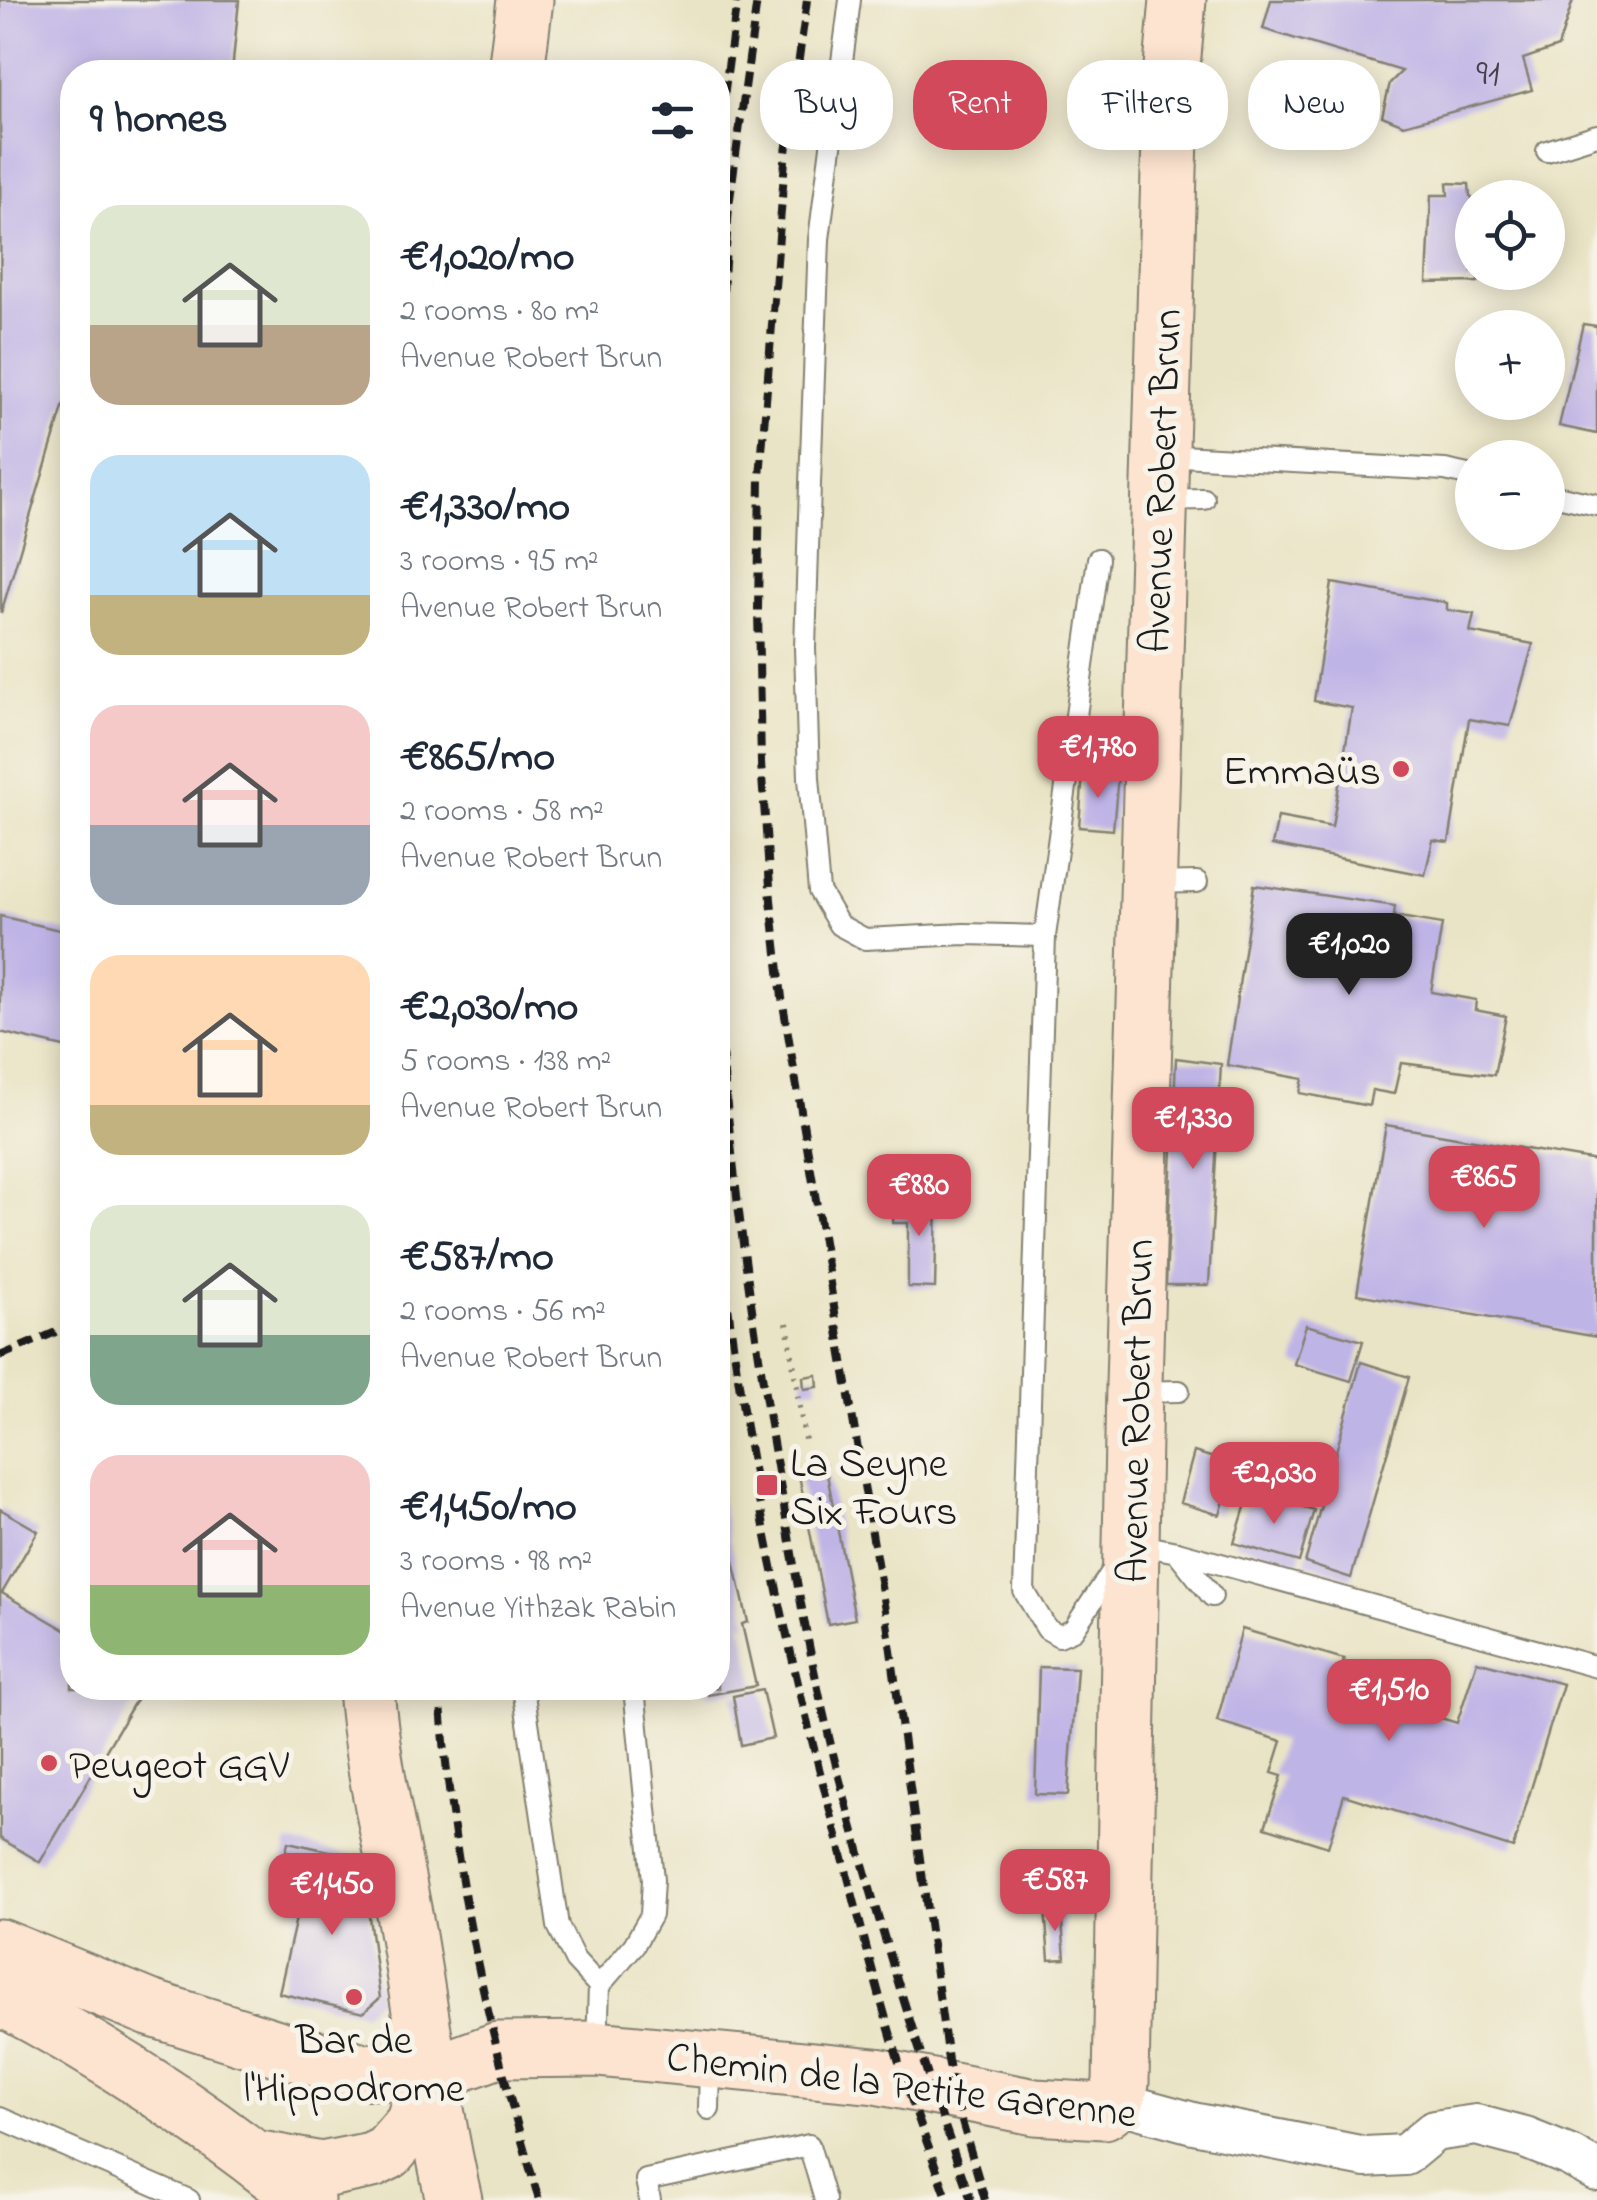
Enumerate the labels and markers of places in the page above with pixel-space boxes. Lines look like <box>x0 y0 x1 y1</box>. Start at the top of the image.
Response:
pin: €1,780 <box>1017 716 1179 801</box>
place label: Emmaüs <box>1222 743 1381 804</box>
marker: Emmaüs <box>1390 758 1412 780</box>
pin: €1,020 <box>1268 913 1430 998</box>
pin: €1,330 <box>1112 1087 1274 1172</box>
pin: €865 <box>1425 1146 1543 1231</box>
pin: €880 <box>860 1154 978 1239</box>
place label: La Seyne Six Fours <box>790 1435 957 1544</box>
pin: €2,030 <box>1193 1442 1355 1527</box>
marker: La Seyne Six Fours <box>754 1472 780 1498</box>
pin: €1,510 <box>1308 1659 1470 1744</box>
place label: Peugeot GGV <box>69 1737 289 1798</box>
marker: Peugeot GGV <box>38 1752 60 1774</box>
pin: €587 <box>996 1849 1114 1934</box>
pin: €1,450 <box>251 1853 413 1938</box>
marker: Bar de l'Hippodrome <box>343 1986 365 2008</box>
place label: Bar de l'Hippodrome <box>244 2012 465 2121</box>

